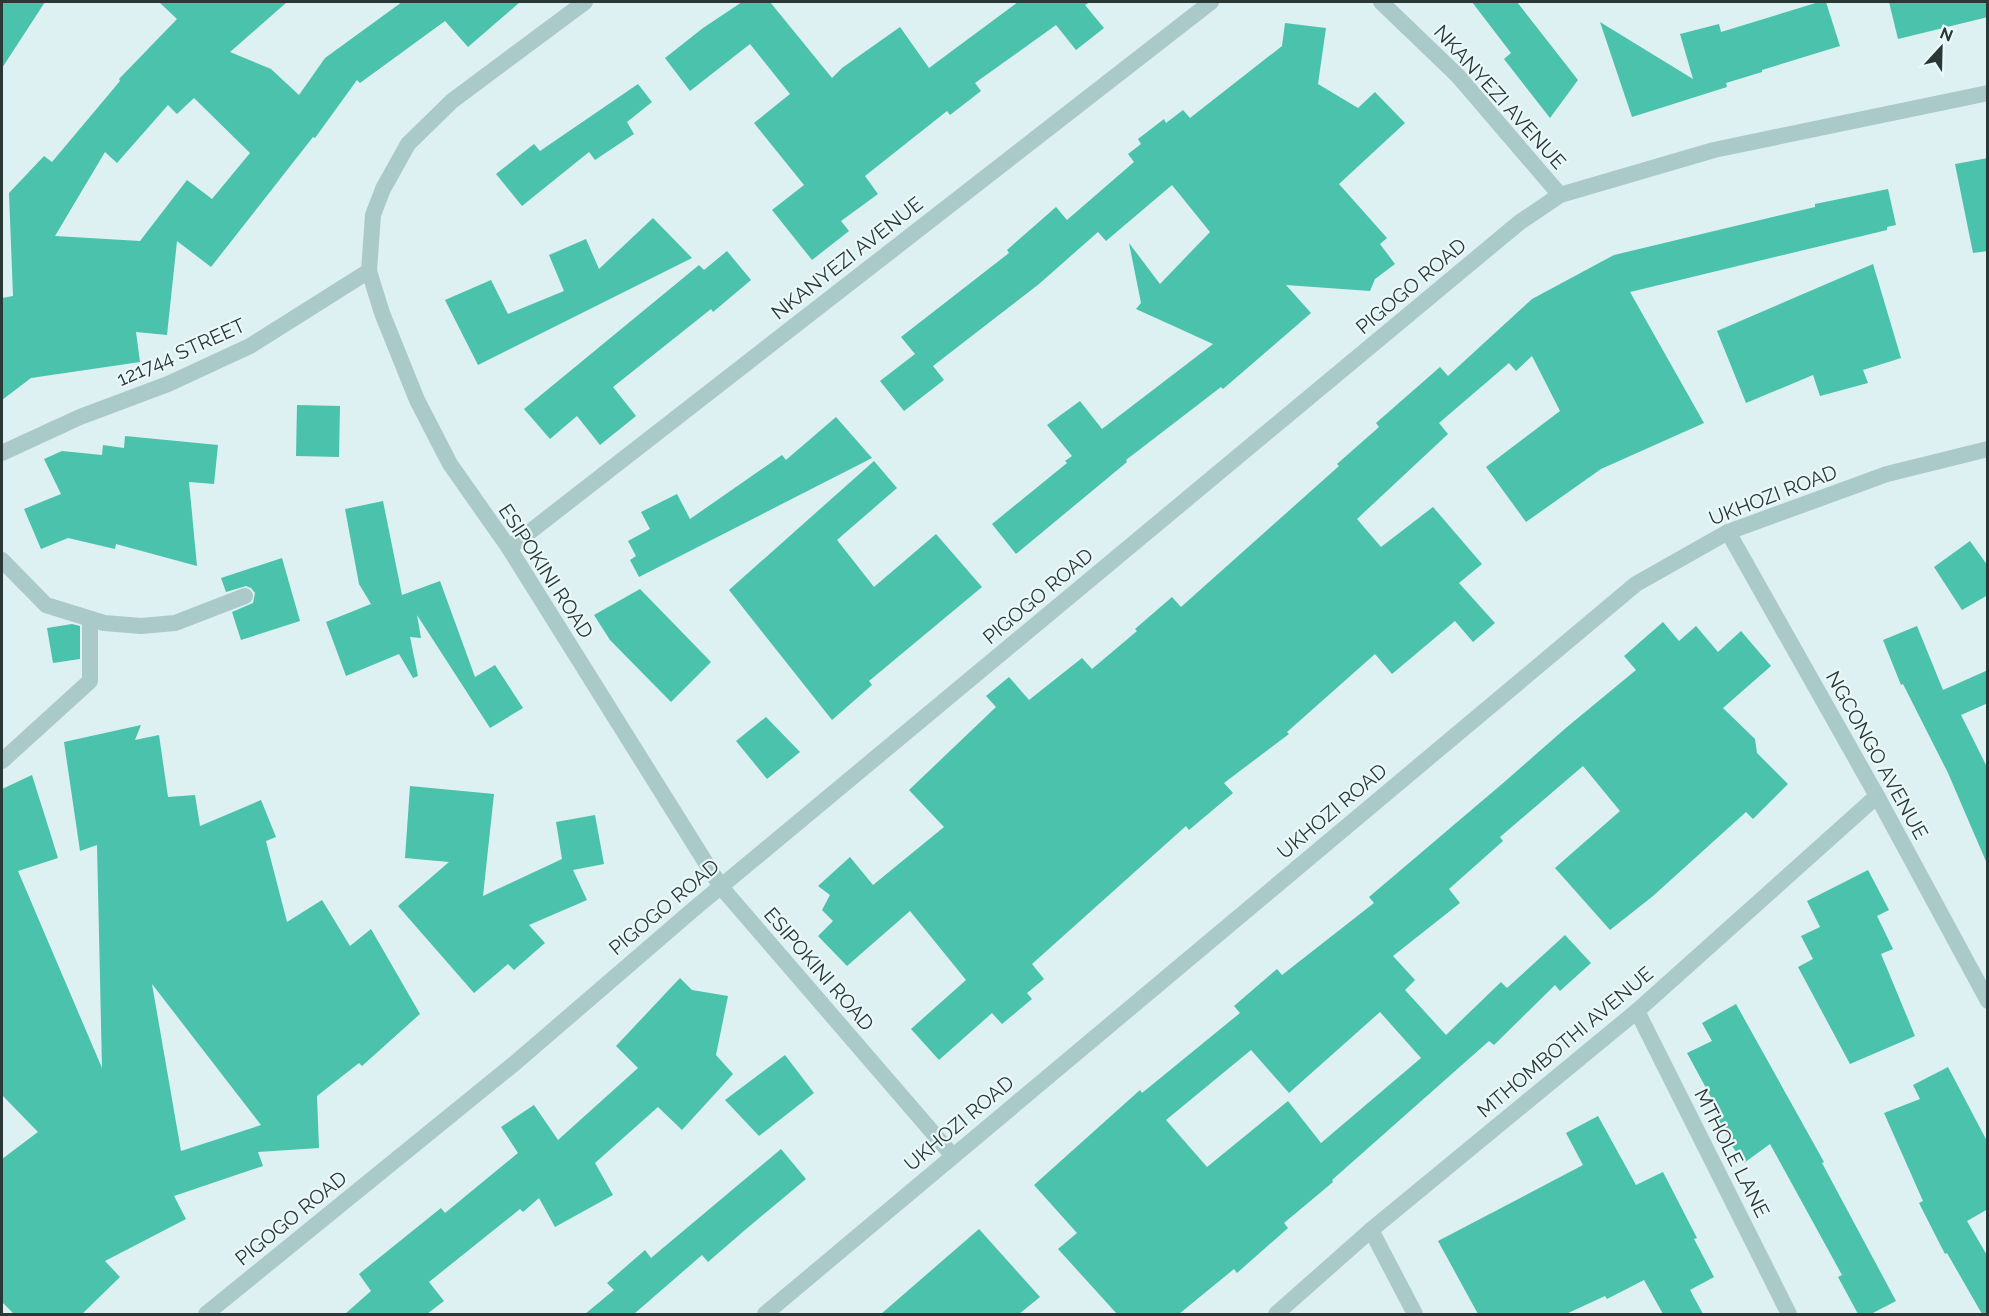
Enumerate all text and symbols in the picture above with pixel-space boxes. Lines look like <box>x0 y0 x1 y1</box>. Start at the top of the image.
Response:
north arrow <box>1911 18 1971 78</box>
street label: NKANYEZI AVENUE <box>1429 20 1571 174</box>
text: N <box>1937 23 1956 46</box>
street label: NKANYEZI AVENUE <box>767 191 927 325</box>
street label: PIGOGO ROAD <box>1351 233 1471 339</box>
street label: 121744 STREET <box>113 313 249 391</box>
street label: UKHOZI ROAD <box>1705 460 1841 530</box>
street label: ESIPOKINI ROAD <box>494 499 598 643</box>
street label: PIGOGO ROAD <box>978 543 1098 649</box>
street label: NGCONGO AVENUE <box>1821 667 1933 843</box>
street label: UKHOZI ROAD <box>1272 758 1392 864</box>
street label: PIGOGO ROAD <box>604 854 724 960</box>
street label: ESIPOKINI ROAD <box>759 903 879 1035</box>
street label: MTHOMBOTHI AVENUE <box>1472 961 1658 1123</box>
street label: UKHOZI ROAD <box>899 1070 1019 1176</box>
street label: MTHOLE LANE <box>1689 1085 1775 1221</box>
street label: PIGOGO ROAD <box>230 1166 352 1270</box>

